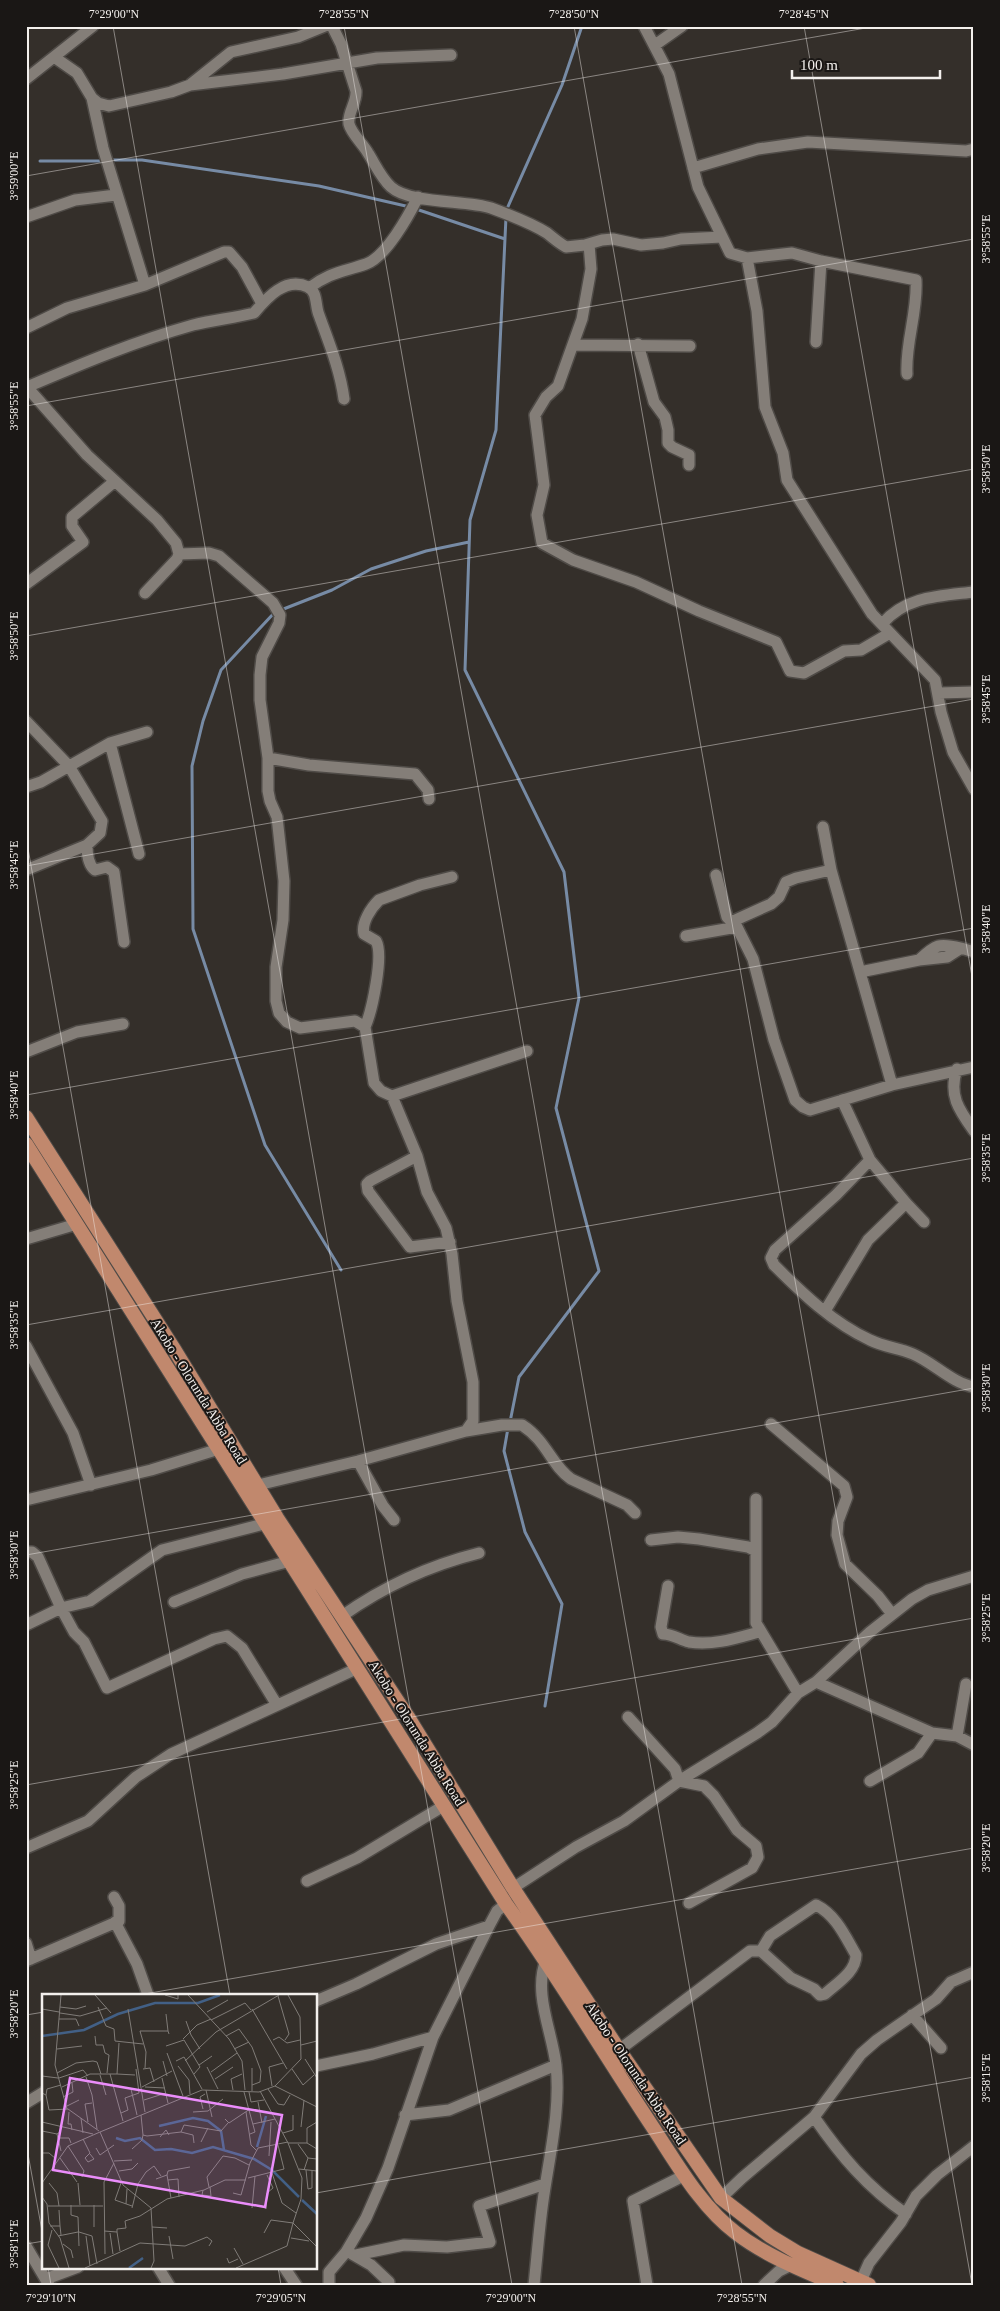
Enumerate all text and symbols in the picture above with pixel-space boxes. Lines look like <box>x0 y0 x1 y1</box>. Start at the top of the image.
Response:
text: 7°29'00"N <box>89 7 140 21</box>
text: 7°28'55"N <box>319 7 370 21</box>
text: 7°28'50"N <box>549 7 600 21</box>
text: 7°28'45"N <box>779 7 830 21</box>
scale bar <box>792 48 940 80</box>
text: 100 m <box>800 57 838 73</box>
text: 3°59'00"E <box>7 151 21 201</box>
text: 3°58'55"E <box>979 214 993 264</box>
text: 3°58'55"E <box>7 381 21 431</box>
text: 3°58'50"E <box>979 444 993 494</box>
text: 3°58'50"E <box>7 611 21 661</box>
text: 3°58'45"E <box>979 674 993 724</box>
text: 3°58'45"E <box>7 840 21 890</box>
text: 3°58'40"E <box>979 904 993 954</box>
text: 3°58'40"E <box>7 1070 21 1120</box>
text: 3°58'35"E <box>979 1133 993 1183</box>
text: 3°58'35"E <box>7 1300 21 1350</box>
street label: Akobo - Olorunda Abba Road <box>147 1316 250 1467</box>
text: 3°58'30"E <box>979 1363 993 1413</box>
text: 3°58'30"E <box>7 1530 21 1580</box>
text: 3°58'25"E <box>979 1593 993 1643</box>
street label: Akobo - Olorunda Abba Road <box>365 1658 468 1809</box>
text: 3°58'25"E <box>7 1760 21 1810</box>
text: 3°58'20"E <box>979 1823 993 1873</box>
text: 3°58'20"E <box>7 1989 21 2039</box>
inset map <box>42 1994 318 2268</box>
street label: Akobo - Olorunda Abba Road <box>582 1999 689 2147</box>
text: 3°58'15"E <box>979 2053 993 2103</box>
text: 3°58'15"E <box>7 2219 21 2269</box>
text: 7°29'10"N <box>26 2291 77 2305</box>
text: 7°29'05"N <box>256 2291 307 2305</box>
text: 7°29'00"N <box>486 2291 537 2305</box>
text: 7°28'55"N <box>717 2291 768 2305</box>

